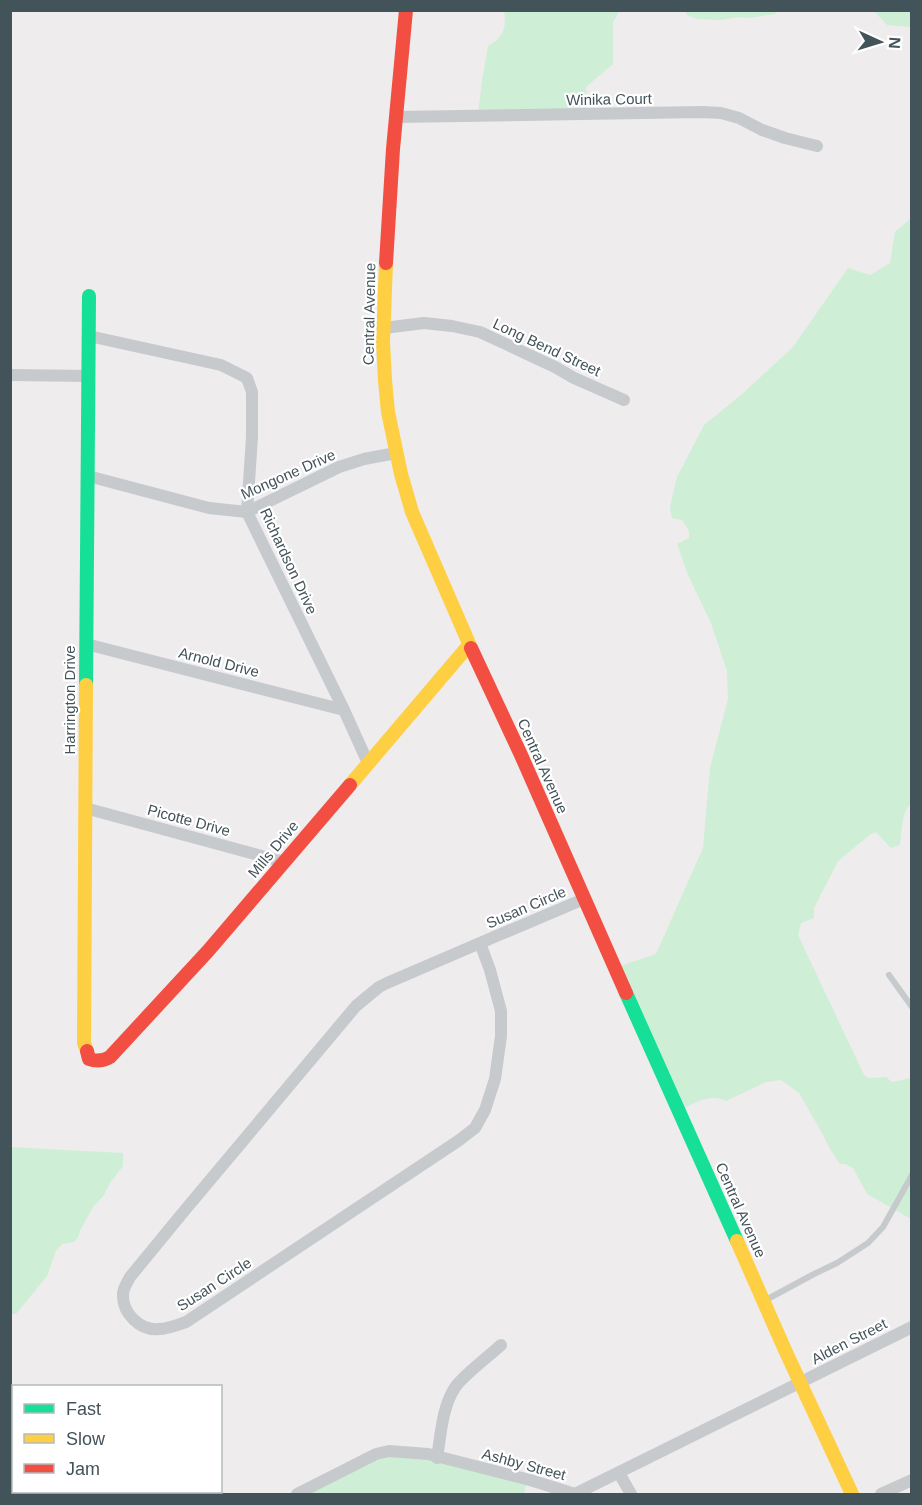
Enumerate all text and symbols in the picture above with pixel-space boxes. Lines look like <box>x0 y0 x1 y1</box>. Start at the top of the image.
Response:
north arrow <box>850 12 910 72</box>
text: N <box>886 37 903 49</box>
street label: Winika Court <box>566 90 653 108</box>
street label: Central Avenue <box>360 263 378 365</box>
street label: Long Bend Street <box>490 315 604 380</box>
street label: Mongone Drive <box>238 446 338 502</box>
street label: Richardson Drive <box>257 505 321 617</box>
street label: Arnold Drive <box>177 644 261 680</box>
street label: Harrington Drive <box>61 645 78 755</box>
street label: Central Avenue <box>514 716 572 816</box>
street label: Picotte Drive <box>146 801 232 839</box>
street label: Mills Drive <box>244 817 302 881</box>
street label: Susan Circle <box>484 883 568 931</box>
street label: Central Avenue <box>712 1160 770 1260</box>
street label: Susan Circle <box>174 1254 254 1314</box>
street label: Alden Street <box>808 1314 890 1367</box>
legend <box>12 1385 222 1493</box>
text: Fast <box>66 1399 101 1419</box>
text: Slow <box>66 1429 106 1449</box>
street label: Ashby Street <box>480 1445 568 1484</box>
text: Jam <box>66 1459 100 1479</box>

